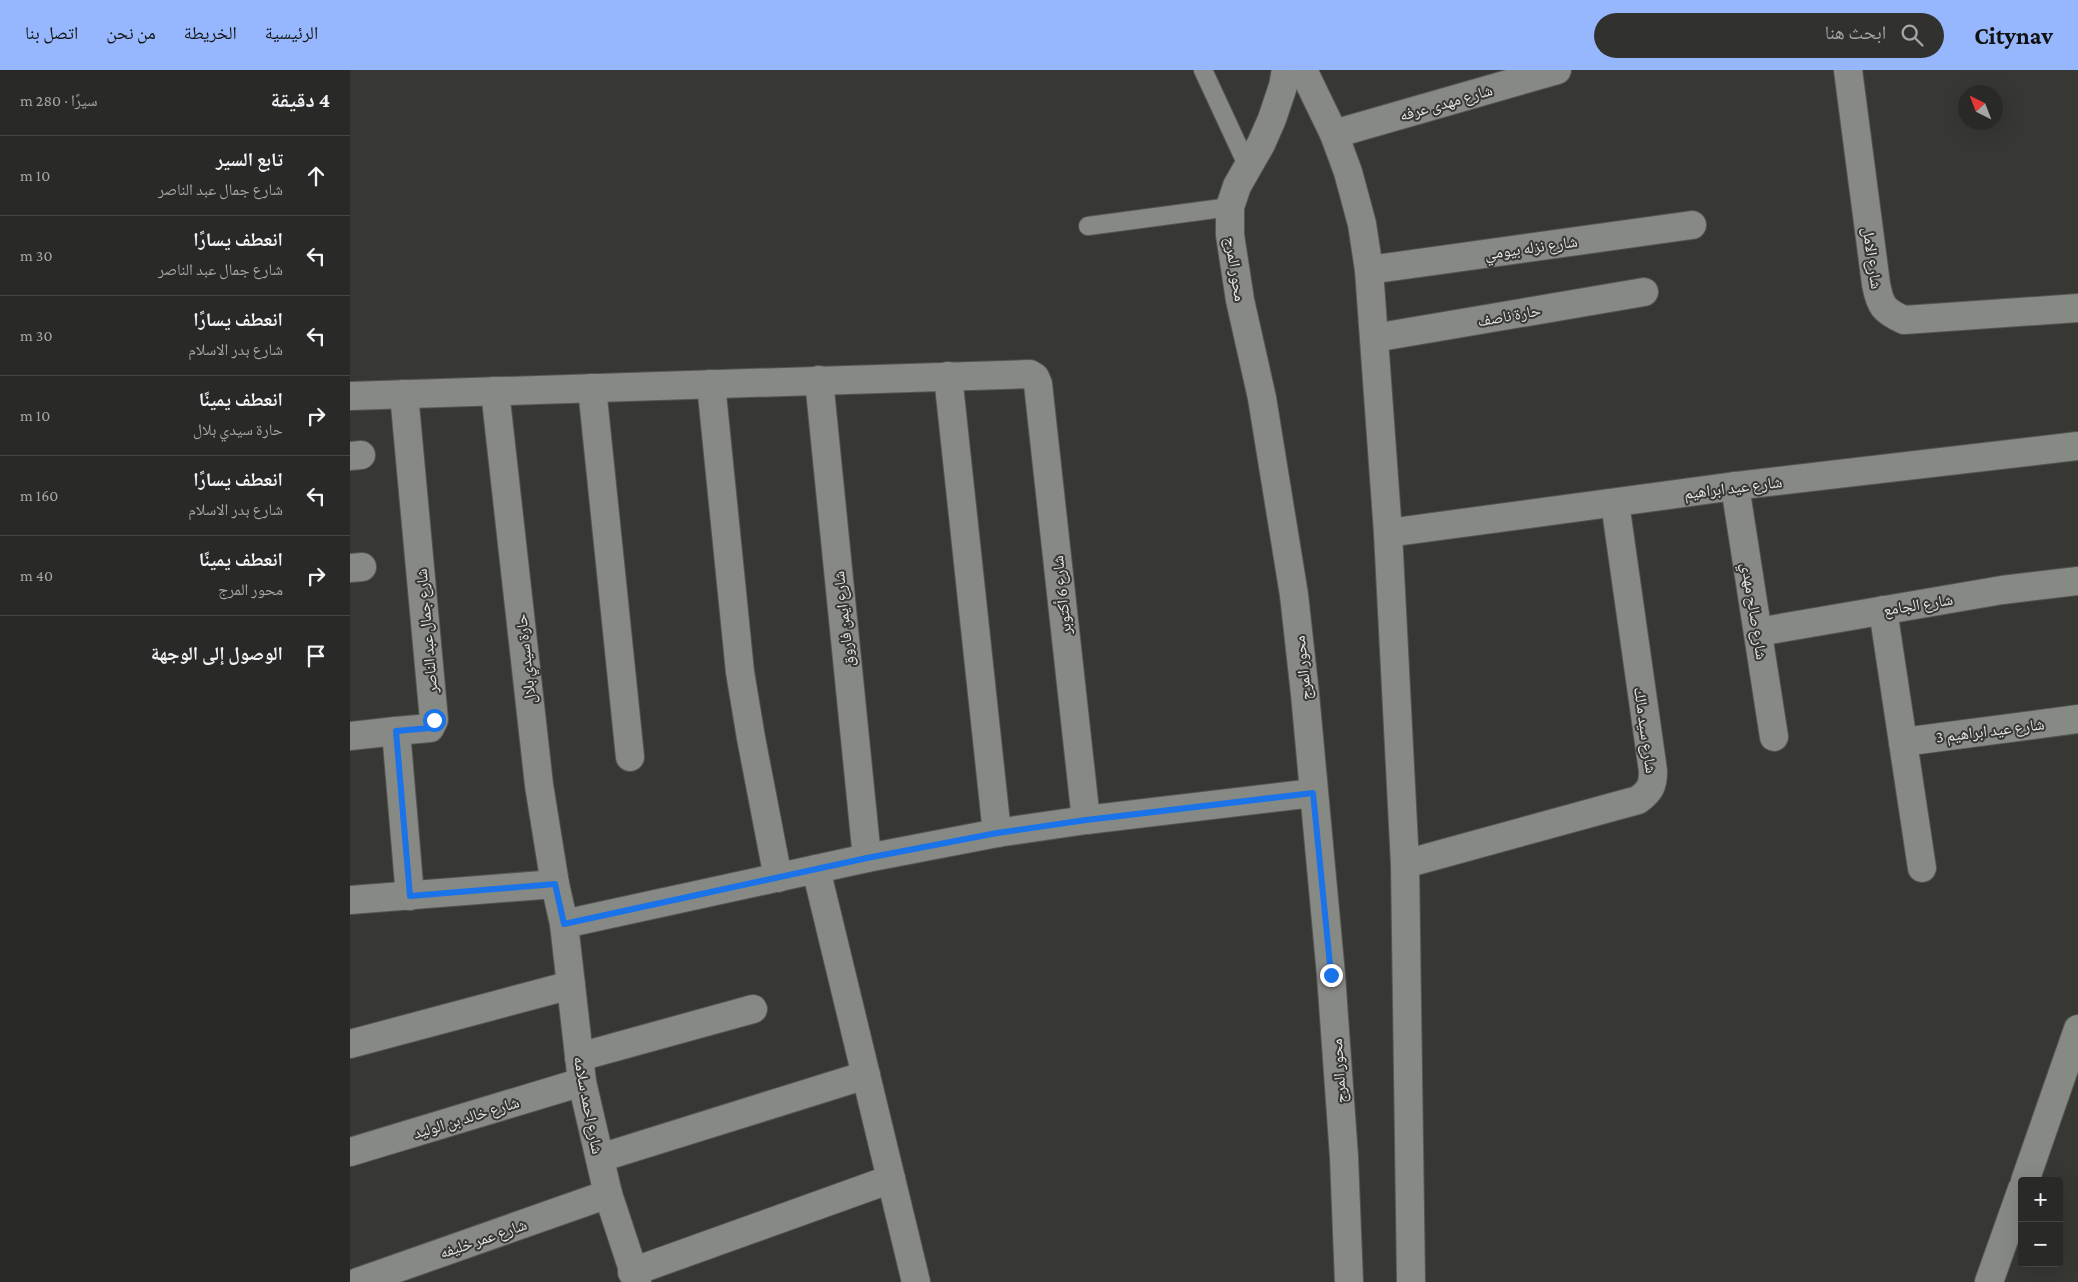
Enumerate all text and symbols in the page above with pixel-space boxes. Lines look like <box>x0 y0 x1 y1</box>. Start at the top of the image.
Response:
search box <box>1594 13 1944 58</box>
icon: search <box>1898 21 1926 49</box>
text: ابحث هنا <box>1825 22 1886 43</box>
text: Citynav <box>1974 22 2053 49</box>
text: اتصل بنا <box>25 23 78 43</box>
text: من نحن <box>106 23 156 43</box>
text: الخريطة <box>184 23 237 43</box>
text: الرئيسية <box>265 23 318 43</box>
street label: شارع مهدى عرفه <box>1398 81 1495 126</box>
north arrow <box>1958 85 2003 130</box>
text: 4 دقيقة <box>271 88 330 112</box>
text: سيرًا · 280 m <box>20 92 98 109</box>
text: تابع السير <box>216 149 283 170</box>
icon: ahead <box>302 162 330 190</box>
text: 10 m <box>20 167 50 184</box>
text: شارع جمال عبد الناصر <box>158 181 283 198</box>
street label: شارع الامل <box>1858 226 1885 290</box>
text: انعطف يسارًا <box>193 229 283 250</box>
street label: شارع نزله بيومي <box>1483 233 1579 266</box>
street label: محور المرج <box>1220 236 1249 303</box>
icon: left <box>302 242 330 270</box>
text: 30 m <box>20 247 53 264</box>
text: شارع جمال عبد الناصر <box>158 261 283 278</box>
street label: حارة ناصف <box>1476 302 1542 330</box>
text: انعطف يسارًا <box>193 309 283 330</box>
icon: left <box>302 322 330 350</box>
text: 30 m <box>20 327 53 344</box>
text: شارع بدر الاسلام <box>188 341 283 358</box>
text: انعطف يمينًا <box>199 389 283 410</box>
icon: right <box>302 402 330 430</box>
text: 10 m <box>20 407 50 424</box>
text: حارة سيدي بلال <box>193 421 283 438</box>
text: انعطف يسارًا <box>193 469 283 490</box>
street label: شارع عيد ابراهيم <box>1683 473 1783 504</box>
icon: left <box>302 482 330 510</box>
text: 160 m <box>20 487 58 504</box>
text: شارع بدر الاسلام <box>188 501 283 518</box>
text: انعطف يمينًا <box>199 549 283 570</box>
street label: شارع 6 أكتوبر <box>1048 555 1076 636</box>
street label: شارع صالح مهدي <box>1734 561 1771 661</box>
icon: right <box>302 562 330 590</box>
text: 40 m <box>20 567 53 584</box>
street label: شارع جمال عبد الناصر <box>413 568 442 695</box>
street label: شارع ايمن فاروق <box>830 570 859 668</box>
text: محور المرج <box>218 581 283 598</box>
street label: شارع الجامع <box>1882 591 1954 620</box>
street label: حارة سيدي بلال <box>512 613 543 705</box>
street label: محور المرج <box>1291 634 1316 701</box>
icon: arrive <box>302 642 330 670</box>
text: الوصول إلى الوجهة <box>151 643 283 664</box>
street label: شارع سيد مالك <box>1629 686 1660 775</box>
route start <box>423 709 446 732</box>
street label: شارع عيد ابراهيم 3 <box>1935 715 2046 748</box>
route end <box>1320 964 1343 987</box>
street label: محور المرج <box>1328 1038 1351 1104</box>
street label: شارع احمد سلامه <box>569 1055 606 1156</box>
street label: شارع خالد بن الوليد <box>411 1093 522 1144</box>
map controls <box>2018 1177 2063 1267</box>
button: + <box>2018 1177 2063 1222</box>
street label: شارع عمر خليفه <box>437 1216 530 1263</box>
button: − <box>2018 1222 2063 1267</box>

